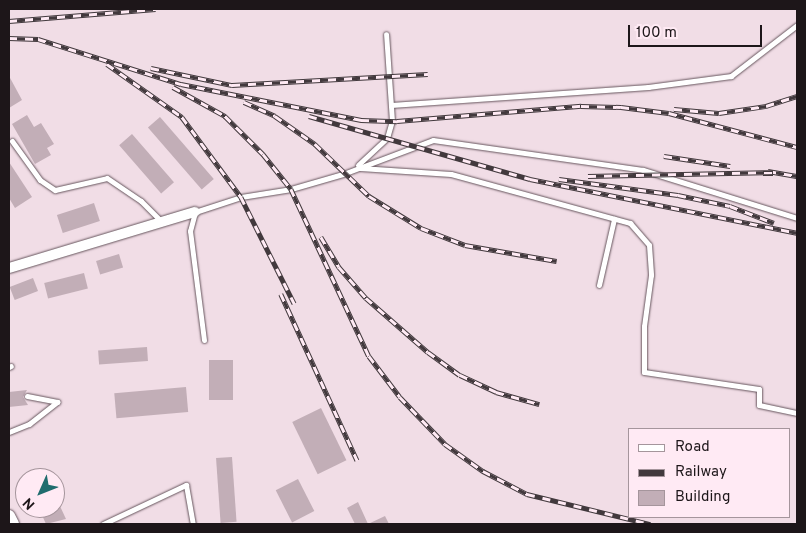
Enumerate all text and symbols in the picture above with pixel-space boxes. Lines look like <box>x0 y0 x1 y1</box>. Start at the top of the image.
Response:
scale bar <box>631 15 765 47</box>
text: 100 m <box>636 24 677 43</box>
legend <box>628 428 791 518</box>
text: Road <box>675 438 710 457</box>
text: Railway <box>675 463 727 482</box>
north arrow <box>15 468 65 518</box>
text: Building <box>675 488 730 507</box>
text: N <box>20 494 39 513</box>

